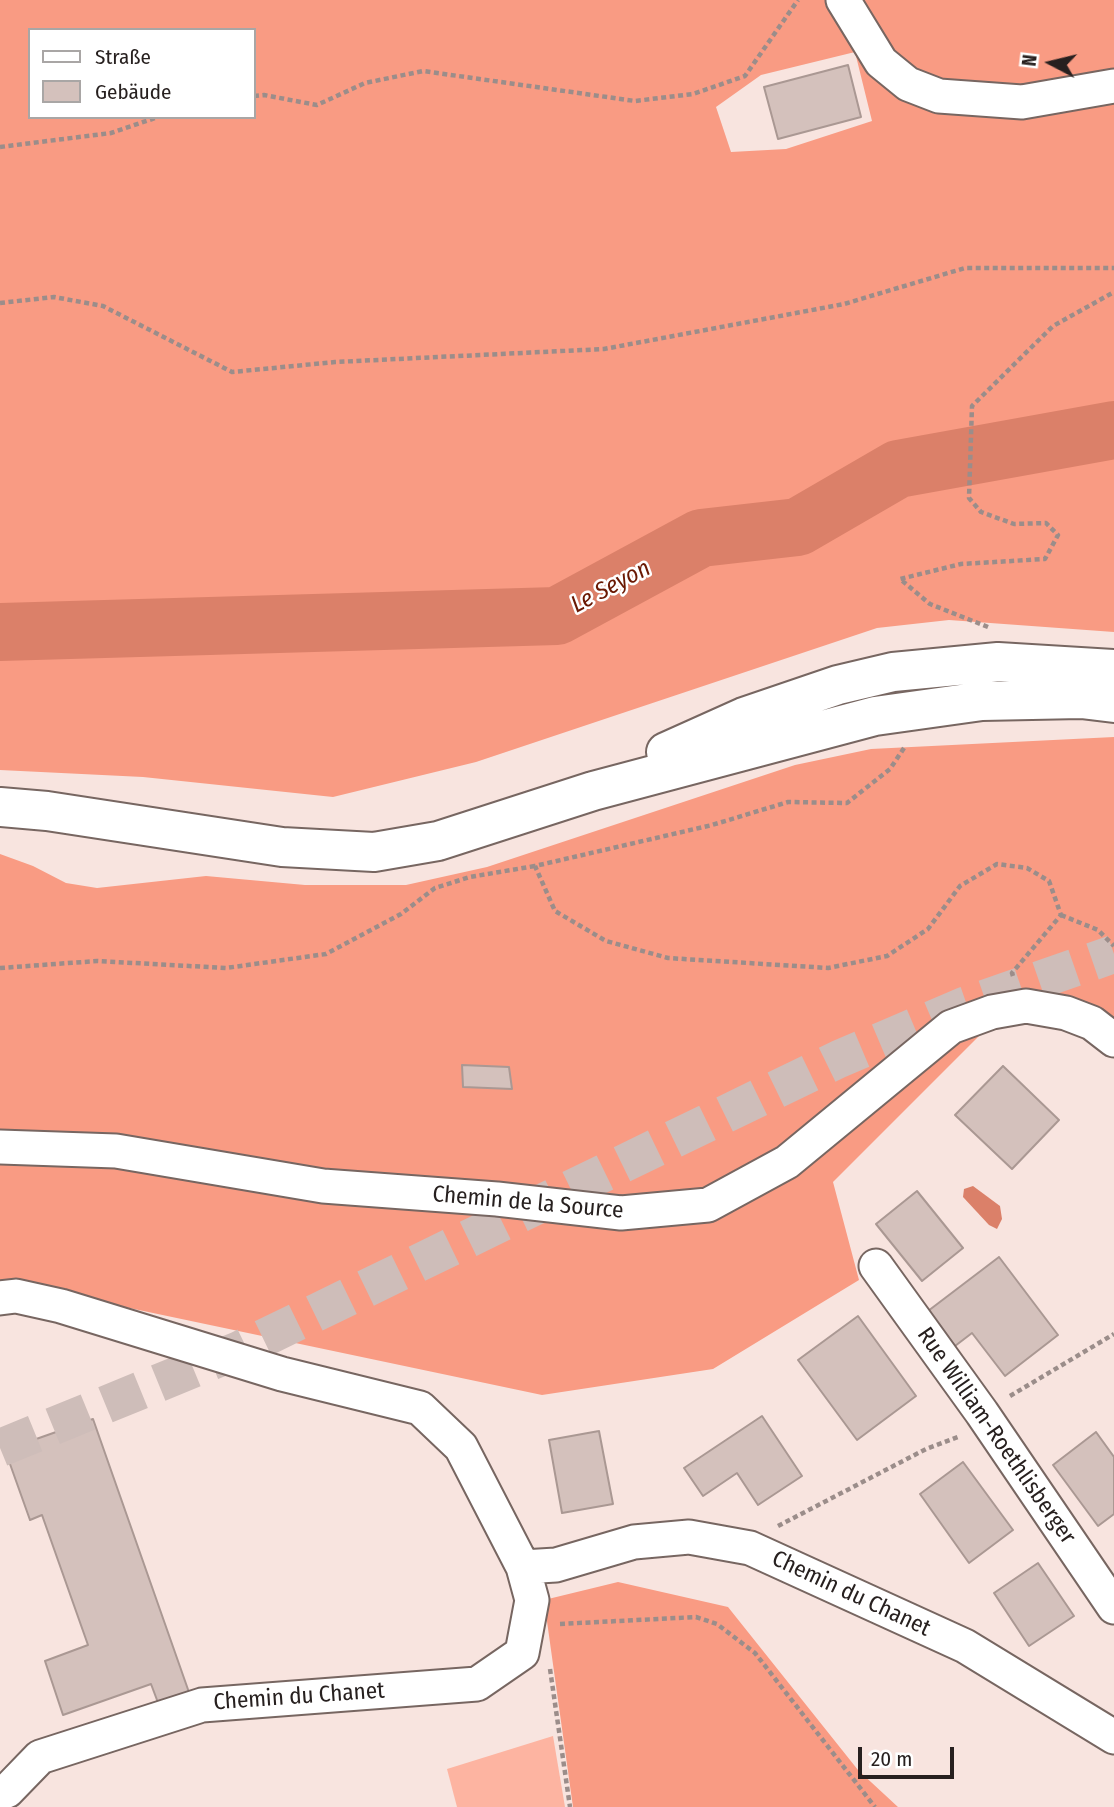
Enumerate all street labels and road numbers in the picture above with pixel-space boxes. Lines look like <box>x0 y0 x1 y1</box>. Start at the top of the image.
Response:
street label: Chemin de la Source <box>431 1181 625 1225</box>
street label: Rue William-Roethlisberger <box>911 1322 1081 1550</box>
street label: Chemin du Chanet <box>767 1545 935 1643</box>
street label: Chemin du Chanet <box>212 1677 386 1717</box>

